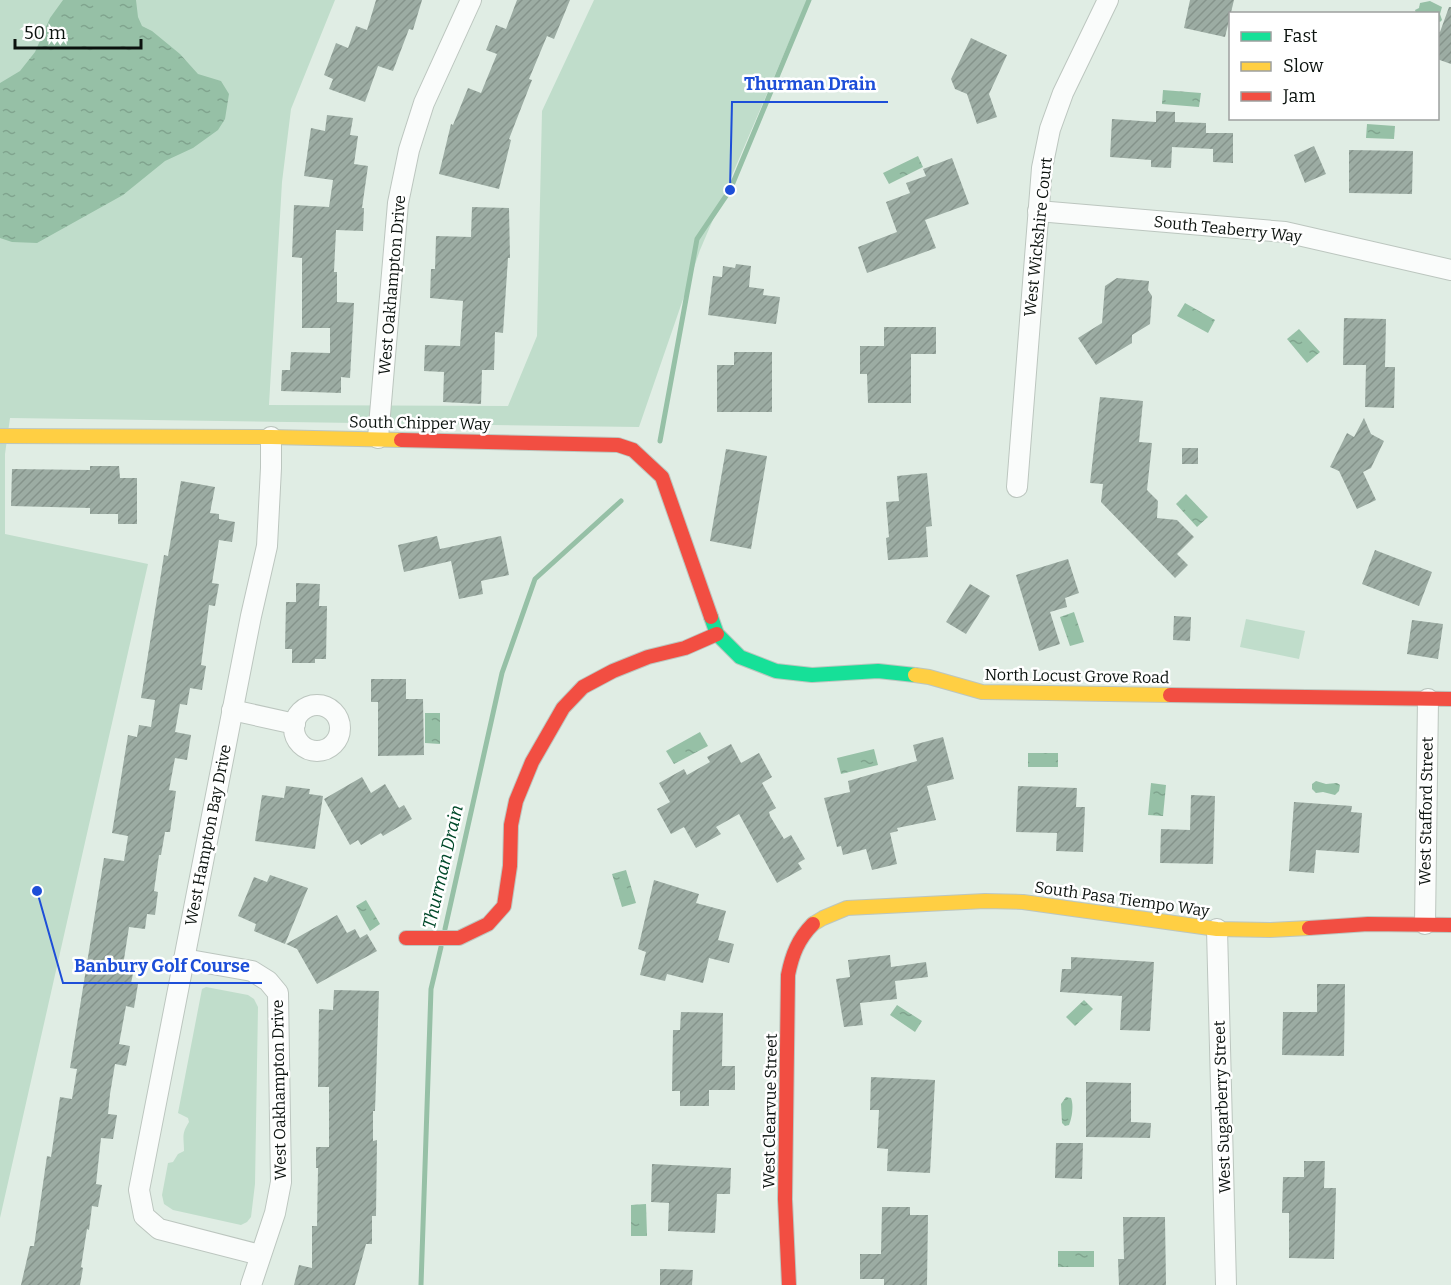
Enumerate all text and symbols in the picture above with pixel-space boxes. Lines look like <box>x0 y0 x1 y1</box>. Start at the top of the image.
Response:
scale bar <box>15 12 141 50</box>
legend <box>1229 12 1439 120</box>
text: 50 m <box>24 22 66 44</box>
text: Fast <box>1283 25 1318 47</box>
text: Slow <box>1283 55 1324 77</box>
callout: Thurman Drain <box>732 66 888 102</box>
text: Thurman Drain <box>744 73 876 95</box>
text: Jam <box>1282 85 1316 107</box>
street label: West Wickshire Court <box>1020 156 1056 318</box>
street label: West Oakhampton Drive <box>375 194 409 376</box>
street label: South Teaberry Way <box>1153 212 1304 246</box>
street label: South Chipper Way <box>349 412 492 434</box>
street label: North Locust Grove Road <box>984 665 1170 687</box>
street label: West Stafford Street <box>1415 736 1437 886</box>
street label: West Hampton Bay Drive <box>181 743 235 927</box>
water label: Thurman Drain <box>418 803 468 931</box>
street label: South Pasa Tiempo Way <box>1033 877 1211 921</box>
callout: Banbury Golf Course <box>63 947 262 983</box>
text: Banbury Golf Course <box>74 955 250 977</box>
street label: West Oakhampton Drive <box>268 999 290 1181</box>
street label: West Sugarberry Street <box>1209 1020 1235 1194</box>
street label: West Clearvue Street <box>759 1033 781 1189</box>

